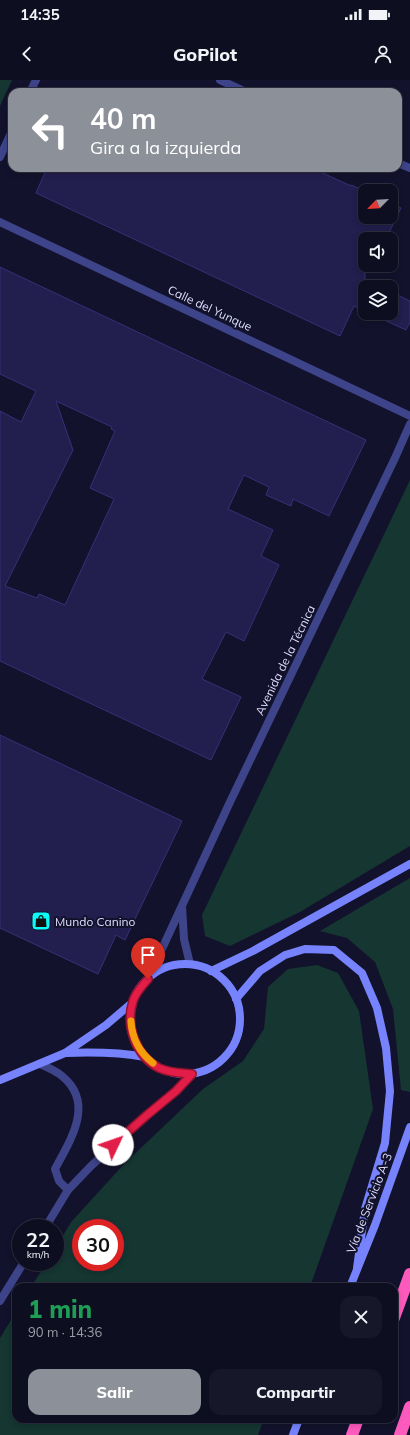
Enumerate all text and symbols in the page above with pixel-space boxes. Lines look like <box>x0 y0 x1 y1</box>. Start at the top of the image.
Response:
text: 14:35 <box>20 5 60 24</box>
icon: back <box>16 43 38 65</box>
text: GoPilot <box>173 43 237 66</box>
icon: person <box>372 43 394 65</box>
text: 40 m <box>90 101 156 136</box>
icon: left <box>24 104 76 156</box>
text: Gira a la izquierda <box>90 136 241 159</box>
north arrow <box>358 184 398 224</box>
map controls <box>358 184 398 320</box>
button: sound <box>358 232 398 272</box>
button: layers <box>358 280 398 320</box>
street label: Calle del Yunque <box>165 282 255 334</box>
street label: Avenida de la Técnica <box>252 603 318 717</box>
shop icon: Mundo Canino <box>30 910 52 932</box>
place label: Mundo Canino <box>55 914 136 929</box>
pin <box>131 938 165 979</box>
icon: arrive <box>137 944 159 966</box>
position arrow <box>92 1124 134 1166</box>
street label: Vía de Servicio A-3 <box>343 1151 395 1255</box>
speed limit sign: 30 <box>72 1219 124 1271</box>
text: 22 <box>26 1227 50 1252</box>
text: km/h <box>27 1248 49 1261</box>
text: 1 min <box>28 1294 92 1324</box>
button: close <box>340 1296 382 1338</box>
text: 90 m · 14:36 <box>28 1324 102 1340</box>
button: Salir <box>28 1369 201 1415</box>
button: Compartir <box>209 1369 382 1415</box>

